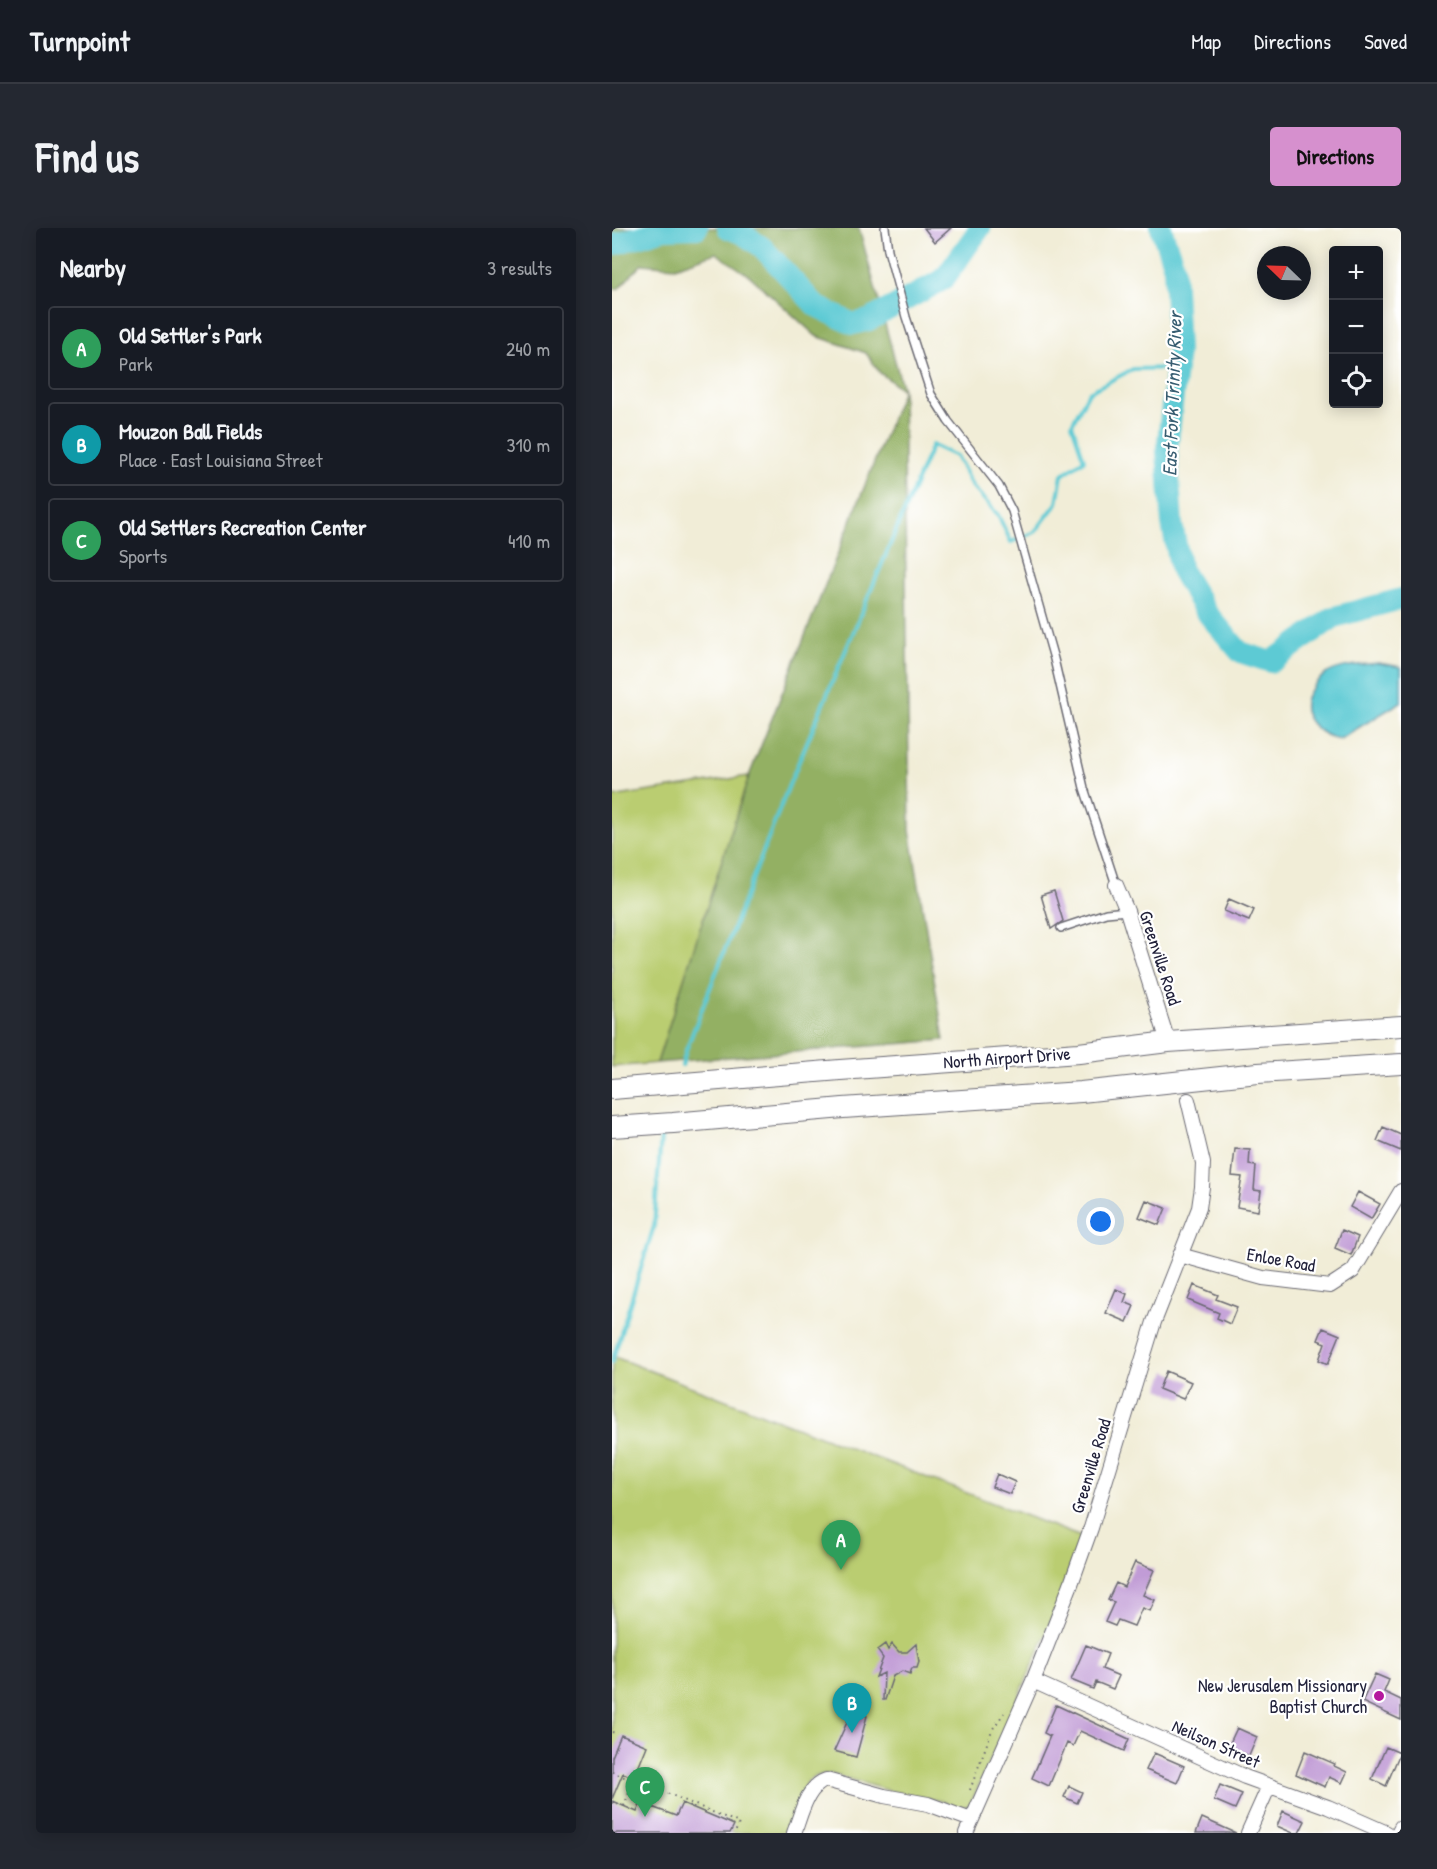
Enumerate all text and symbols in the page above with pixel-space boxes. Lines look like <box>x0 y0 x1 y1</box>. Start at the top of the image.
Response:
text: Turnpoint <box>30 22 130 60</box>
text: Map <box>1191 27 1221 56</box>
text: Directions <box>1254 27 1331 56</box>
text: Saved <box>1364 27 1407 56</box>
button: Directions <box>1270 127 1401 186</box>
text: Find us <box>36 128 139 185</box>
north arrow <box>1257 246 1311 300</box>
map controls <box>1329 246 1383 408</box>
button: + <box>1329 246 1383 300</box>
text: Nearby <box>60 250 126 285</box>
text: 3 results <box>487 254 552 281</box>
button: − <box>1329 300 1383 354</box>
water label: East Fork Trinity River <box>1155 309 1189 477</box>
text: Old Settler's Park <box>119 320 262 350</box>
text: A <box>77 335 86 362</box>
text: 240 m <box>506 335 550 362</box>
text: Park <box>119 350 152 377</box>
button: locate <box>1329 354 1383 408</box>
text: Mouzon Ball Fields <box>119 416 262 446</box>
text: B <box>76 431 87 458</box>
text: 310 m <box>507 431 550 458</box>
text: Place · East Louisiana Street <box>119 446 323 473</box>
text: Old Settlers Recreation Center <box>119 512 366 542</box>
text: C <box>76 527 87 554</box>
text: 410 m <box>508 527 550 554</box>
text: Sports <box>119 542 167 569</box>
street label: Greenville Road <box>1133 907 1187 1008</box>
street label: North Airport Drive <box>942 1041 1071 1074</box>
your location <box>1086 1207 1115 1236</box>
street label: Enloe Road <box>1245 1241 1317 1278</box>
street label: Greenville Road <box>1064 1415 1117 1516</box>
pin: A <box>822 1520 860 1570</box>
place label: New Jerusalem Missionary Baptist Church <box>1198 1673 1367 1719</box>
pin: B <box>832 1684 872 1733</box>
marker: New Jerusalem Missionary Baptist Church <box>1372 1689 1386 1703</box>
street label: Neilson Street <box>1168 1713 1265 1774</box>
pin: C <box>626 1768 664 1817</box>

